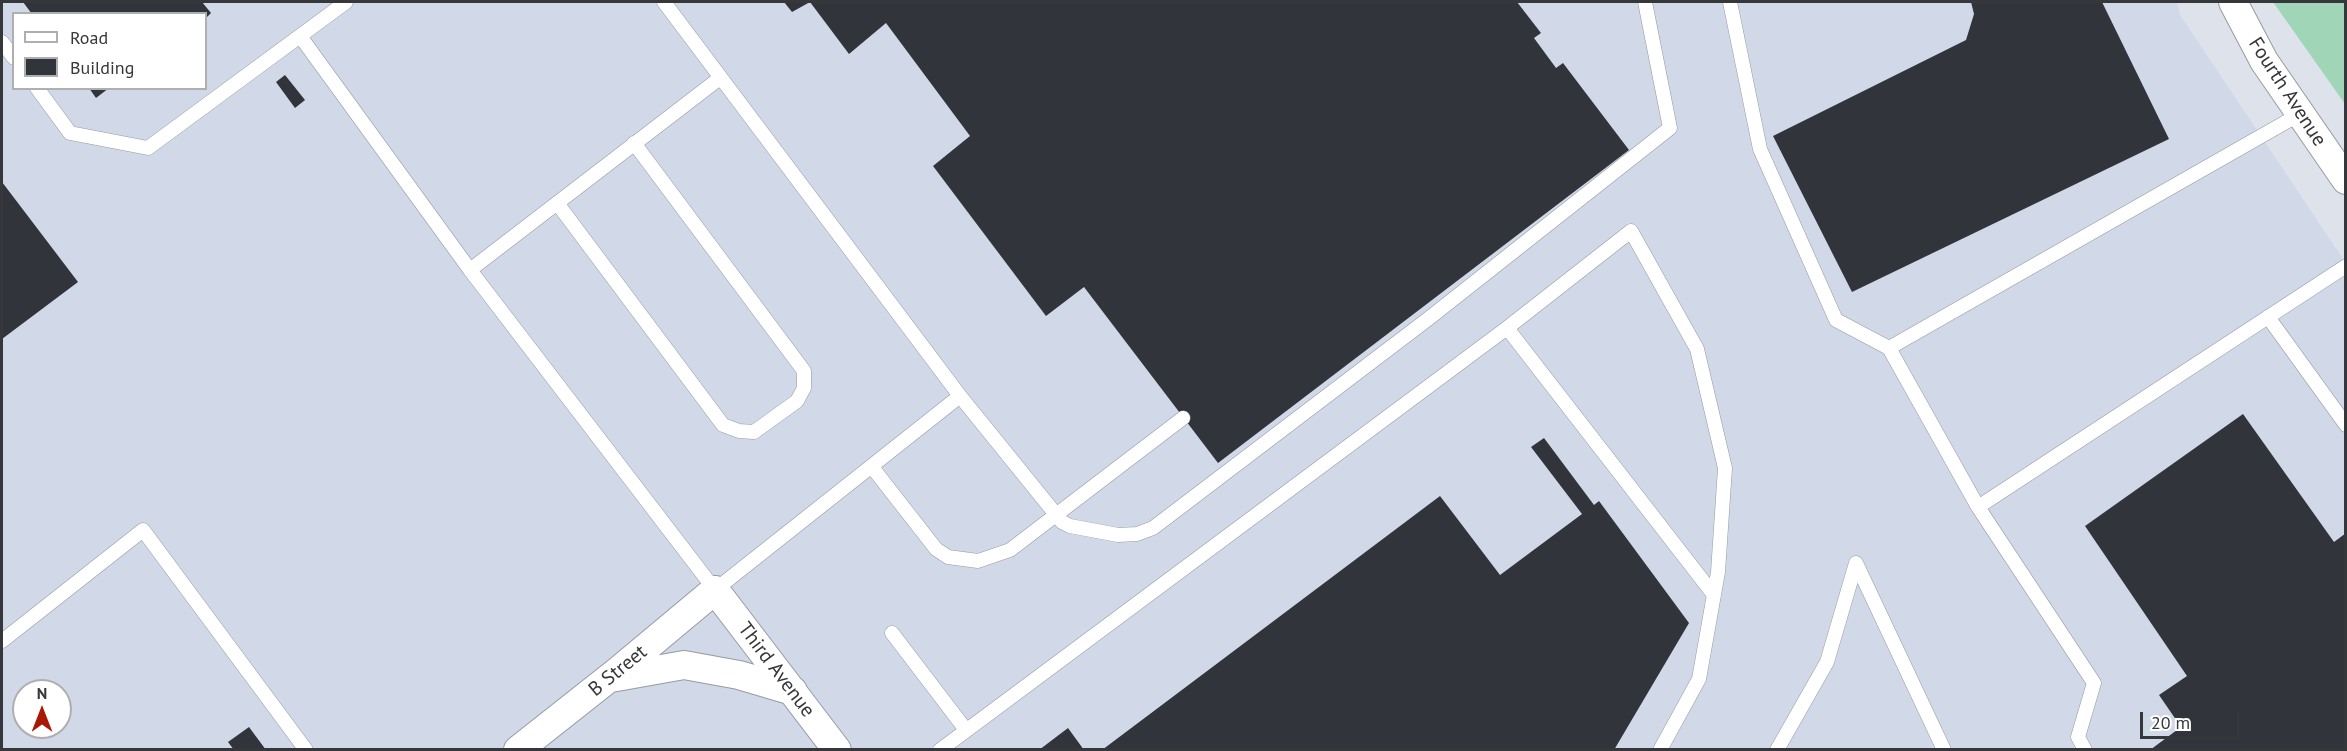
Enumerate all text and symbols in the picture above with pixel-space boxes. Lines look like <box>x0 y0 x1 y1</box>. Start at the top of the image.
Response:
legend <box>12 12 207 90</box>
text: Road <box>70 26 108 49</box>
street label: Fourth Avenue <box>2243 33 2331 151</box>
text: Building <box>70 56 134 79</box>
street label: Third Avenue <box>732 618 820 722</box>
street label: B Street <box>584 640 652 702</box>
north arrow <box>12 679 72 739</box>
text: N <box>37 683 47 703</box>
scale bar <box>2143 700 2244 738</box>
text: 20 m <box>2151 711 2190 734</box>

